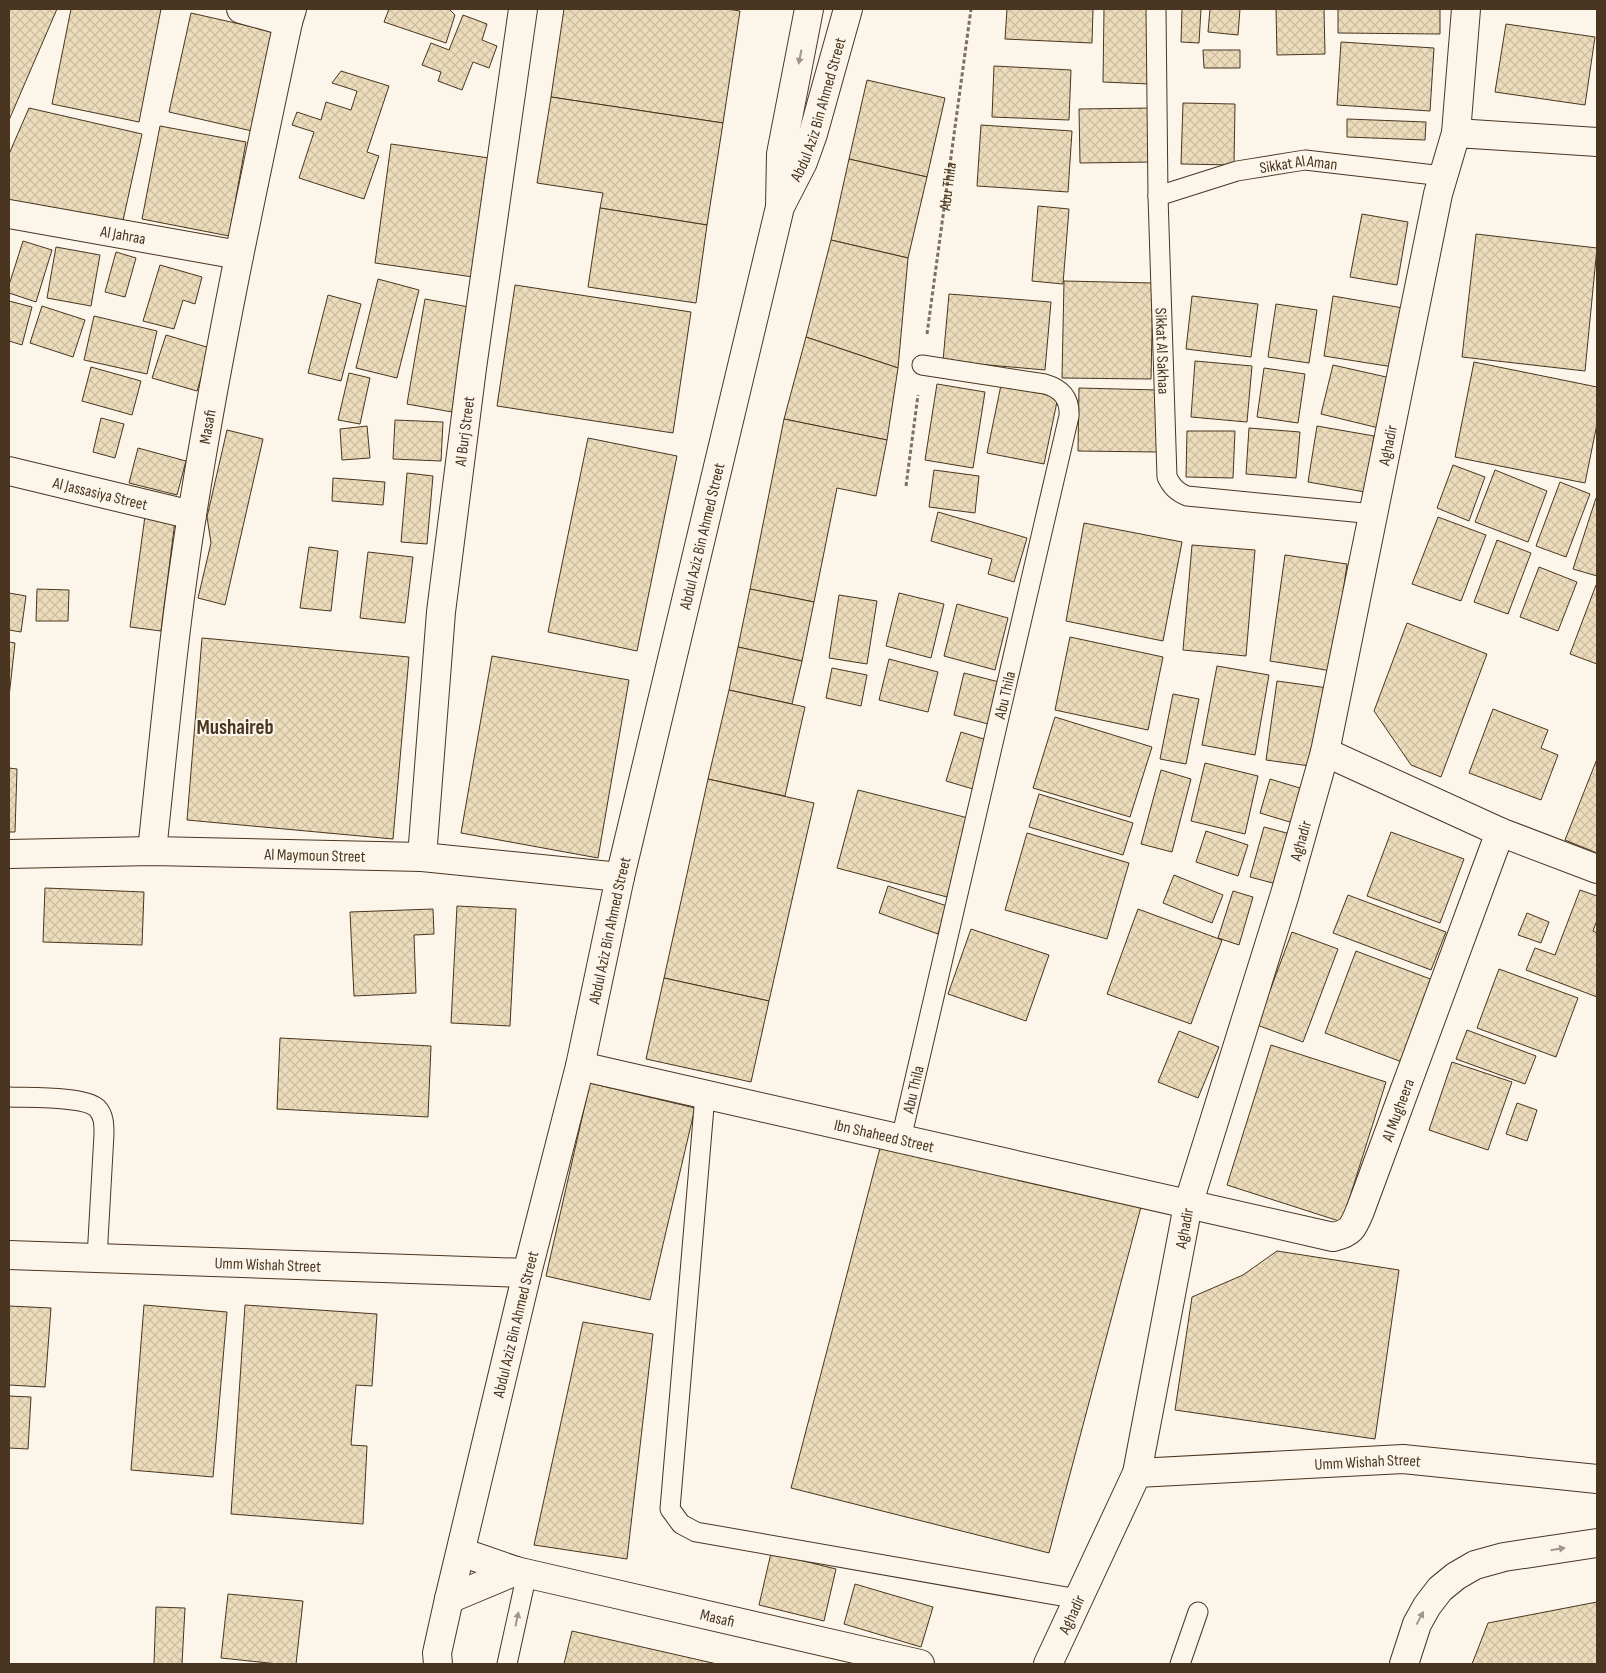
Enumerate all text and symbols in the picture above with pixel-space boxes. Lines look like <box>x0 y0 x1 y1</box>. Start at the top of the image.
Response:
street label: Abdul Aziz Bin Ahmed Street <box>786 35 851 186</box>
one-way arrow <box>795 49 803 65</box>
street label: Sikkat Al Aman <box>1258 152 1338 178</box>
street label: Abu Thila <box>936 161 961 213</box>
street label: Al Jahraa <box>98 222 147 249</box>
street label: Sikkat Al Sakhaa <box>1151 307 1172 395</box>
street label: Al Burj Street <box>451 395 479 468</box>
street label: Masafi <box>196 408 221 446</box>
street label: Aghadir <box>1375 423 1402 468</box>
street label: Abdul Aziz Bin Ahmed Street <box>676 461 730 612</box>
street label: Al Jassasiya Street <box>50 474 149 515</box>
street label: Abu Thila <box>991 669 1020 722</box>
district label: Mushaireb <box>196 715 274 740</box>
street label: Aghadir <box>1287 818 1316 864</box>
street label: Al Maymoun Street <box>263 845 366 867</box>
street label: Abdul Aziz Bin Ahmed Street <box>585 855 635 1007</box>
street label: Abu Thila <box>899 1064 929 1116</box>
street label: Al Mugheera <box>1378 1076 1419 1145</box>
street label: Ibn Shaheed Street <box>832 1116 936 1157</box>
street label: Aghadir <box>1172 1206 1198 1251</box>
street label: Abdul Aziz Bin Ahmed Street <box>489 1249 543 1401</box>
street label: Umm Wishah Street <box>214 1254 321 1277</box>
street label: Umm Wishah Street <box>1314 1451 1422 1475</box>
one-way arrow <box>1550 1545 1566 1553</box>
street label: Aghadir <box>1055 1592 1090 1638</box>
street label: Masafi <box>698 1606 736 1632</box>
one-way arrow <box>513 1611 521 1626</box>
one-way arrow <box>1416 1611 1424 1626</box>

